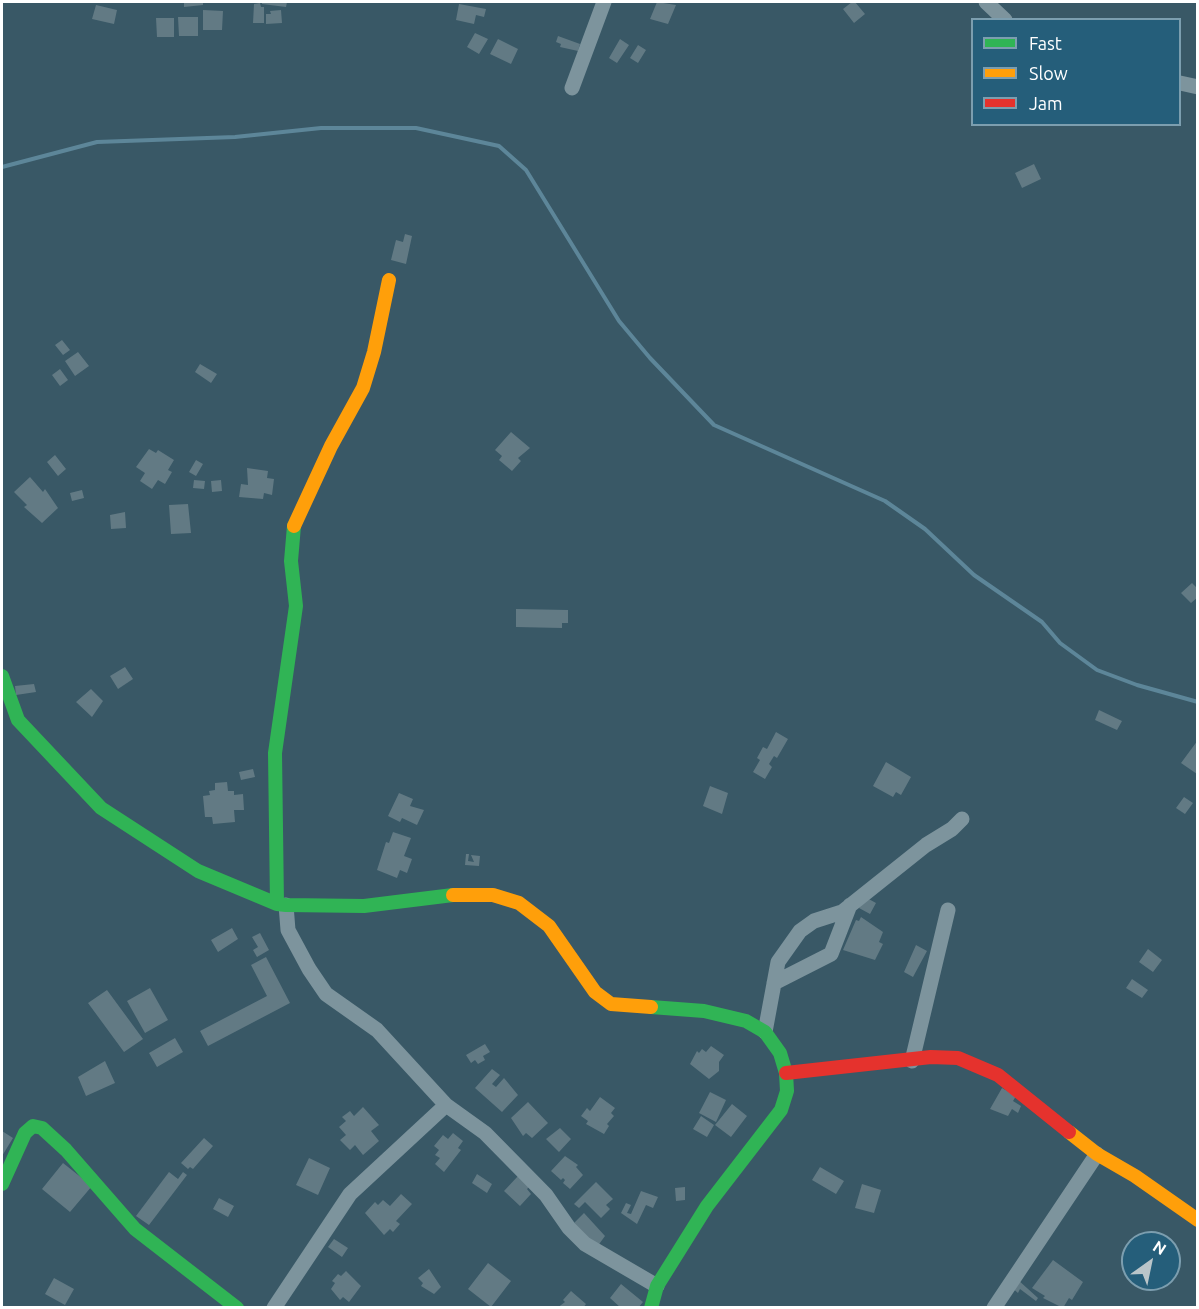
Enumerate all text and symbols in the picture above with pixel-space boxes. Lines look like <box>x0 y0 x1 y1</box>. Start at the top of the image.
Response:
legend <box>971 18 1181 126</box>
text: Fast <box>1029 33 1062 53</box>
text: Slow <box>1029 63 1068 83</box>
text: Jam <box>1029 93 1063 113</box>
north arrow <box>1121 1231 1181 1291</box>
text: N <box>1150 1237 1170 1258</box>

